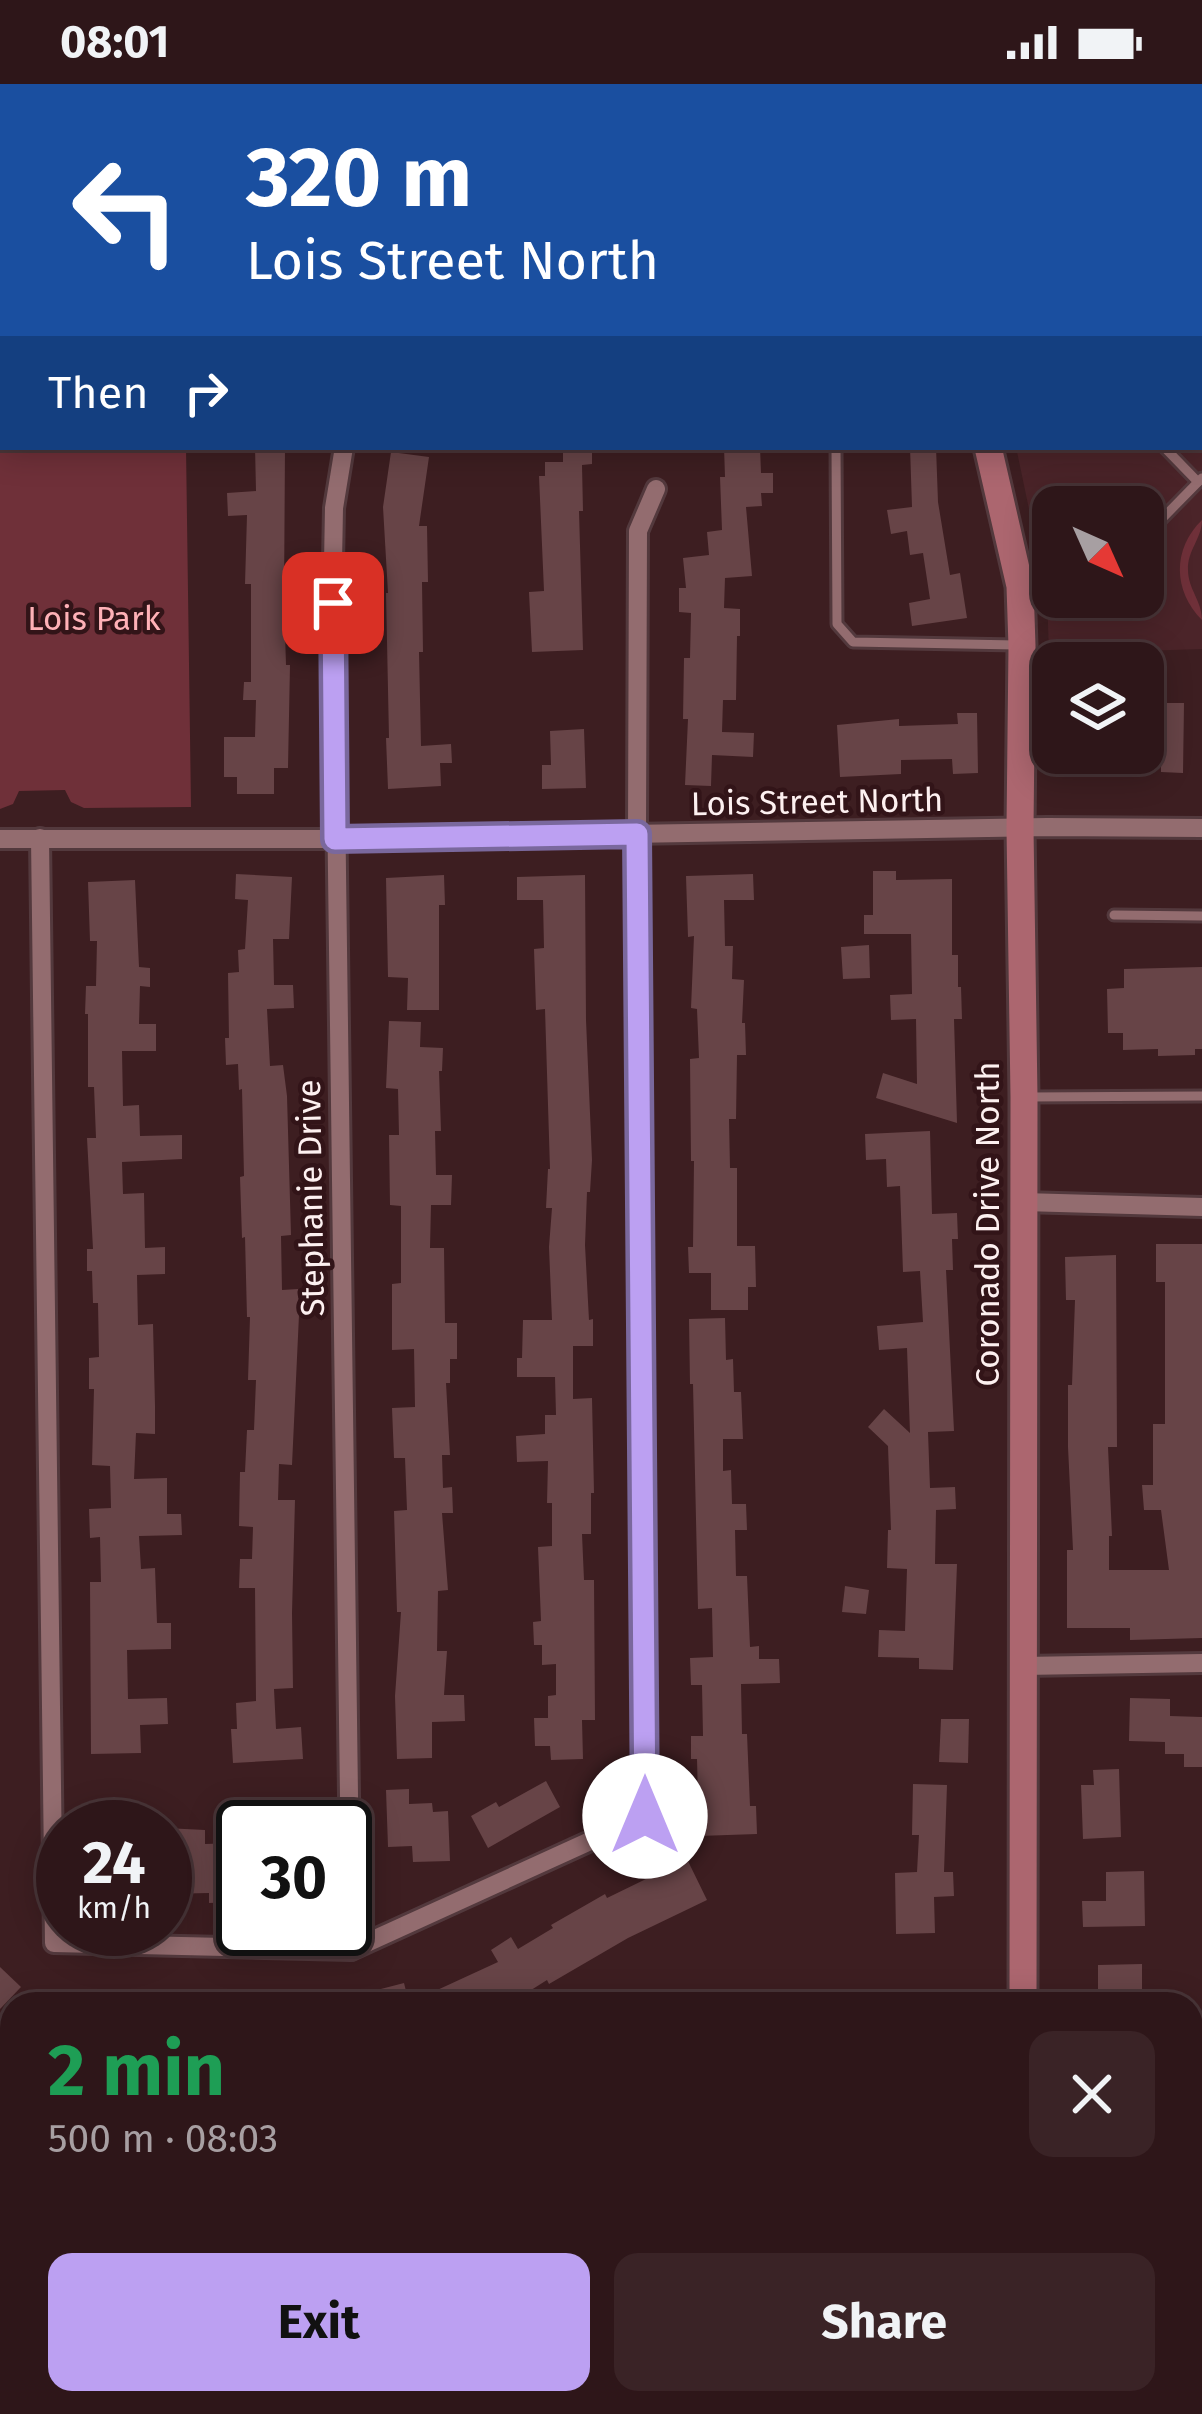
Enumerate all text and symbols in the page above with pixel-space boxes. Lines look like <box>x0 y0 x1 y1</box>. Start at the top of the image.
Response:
text: 08:01 <box>60 15 170 69</box>
text: 320 m <box>246 127 472 228</box>
icon: left <box>48 132 204 288</box>
text: Lois Street North <box>246 229 659 293</box>
icon: right <box>173 360 239 426</box>
text: Then <box>48 366 149 420</box>
north arrow <box>1032 486 1164 618</box>
map controls <box>1032 486 1164 774</box>
pin <box>282 552 384 654</box>
icon: arrive <box>300 570 366 636</box>
park label: Lois Park <box>27 599 161 639</box>
button: layers <box>1032 642 1164 774</box>
street label: Lois Street North <box>690 780 944 824</box>
street label: Coronado Drive North <box>968 1061 1008 1387</box>
street label: Stephanie Drive <box>289 1079 333 1317</box>
position arrow <box>582 1753 708 1879</box>
speed limit sign: 30 <box>216 1800 372 1956</box>
text: 24 <box>82 1827 146 1899</box>
text: km/h <box>77 1890 151 1926</box>
text: 2 min <box>48 2028 225 2114</box>
button: close <box>1029 2031 1155 2157</box>
text: 500 m · 08:03 <box>48 2116 278 2162</box>
button: Exit <box>48 2253 590 2391</box>
button: Share <box>614 2253 1155 2391</box>

